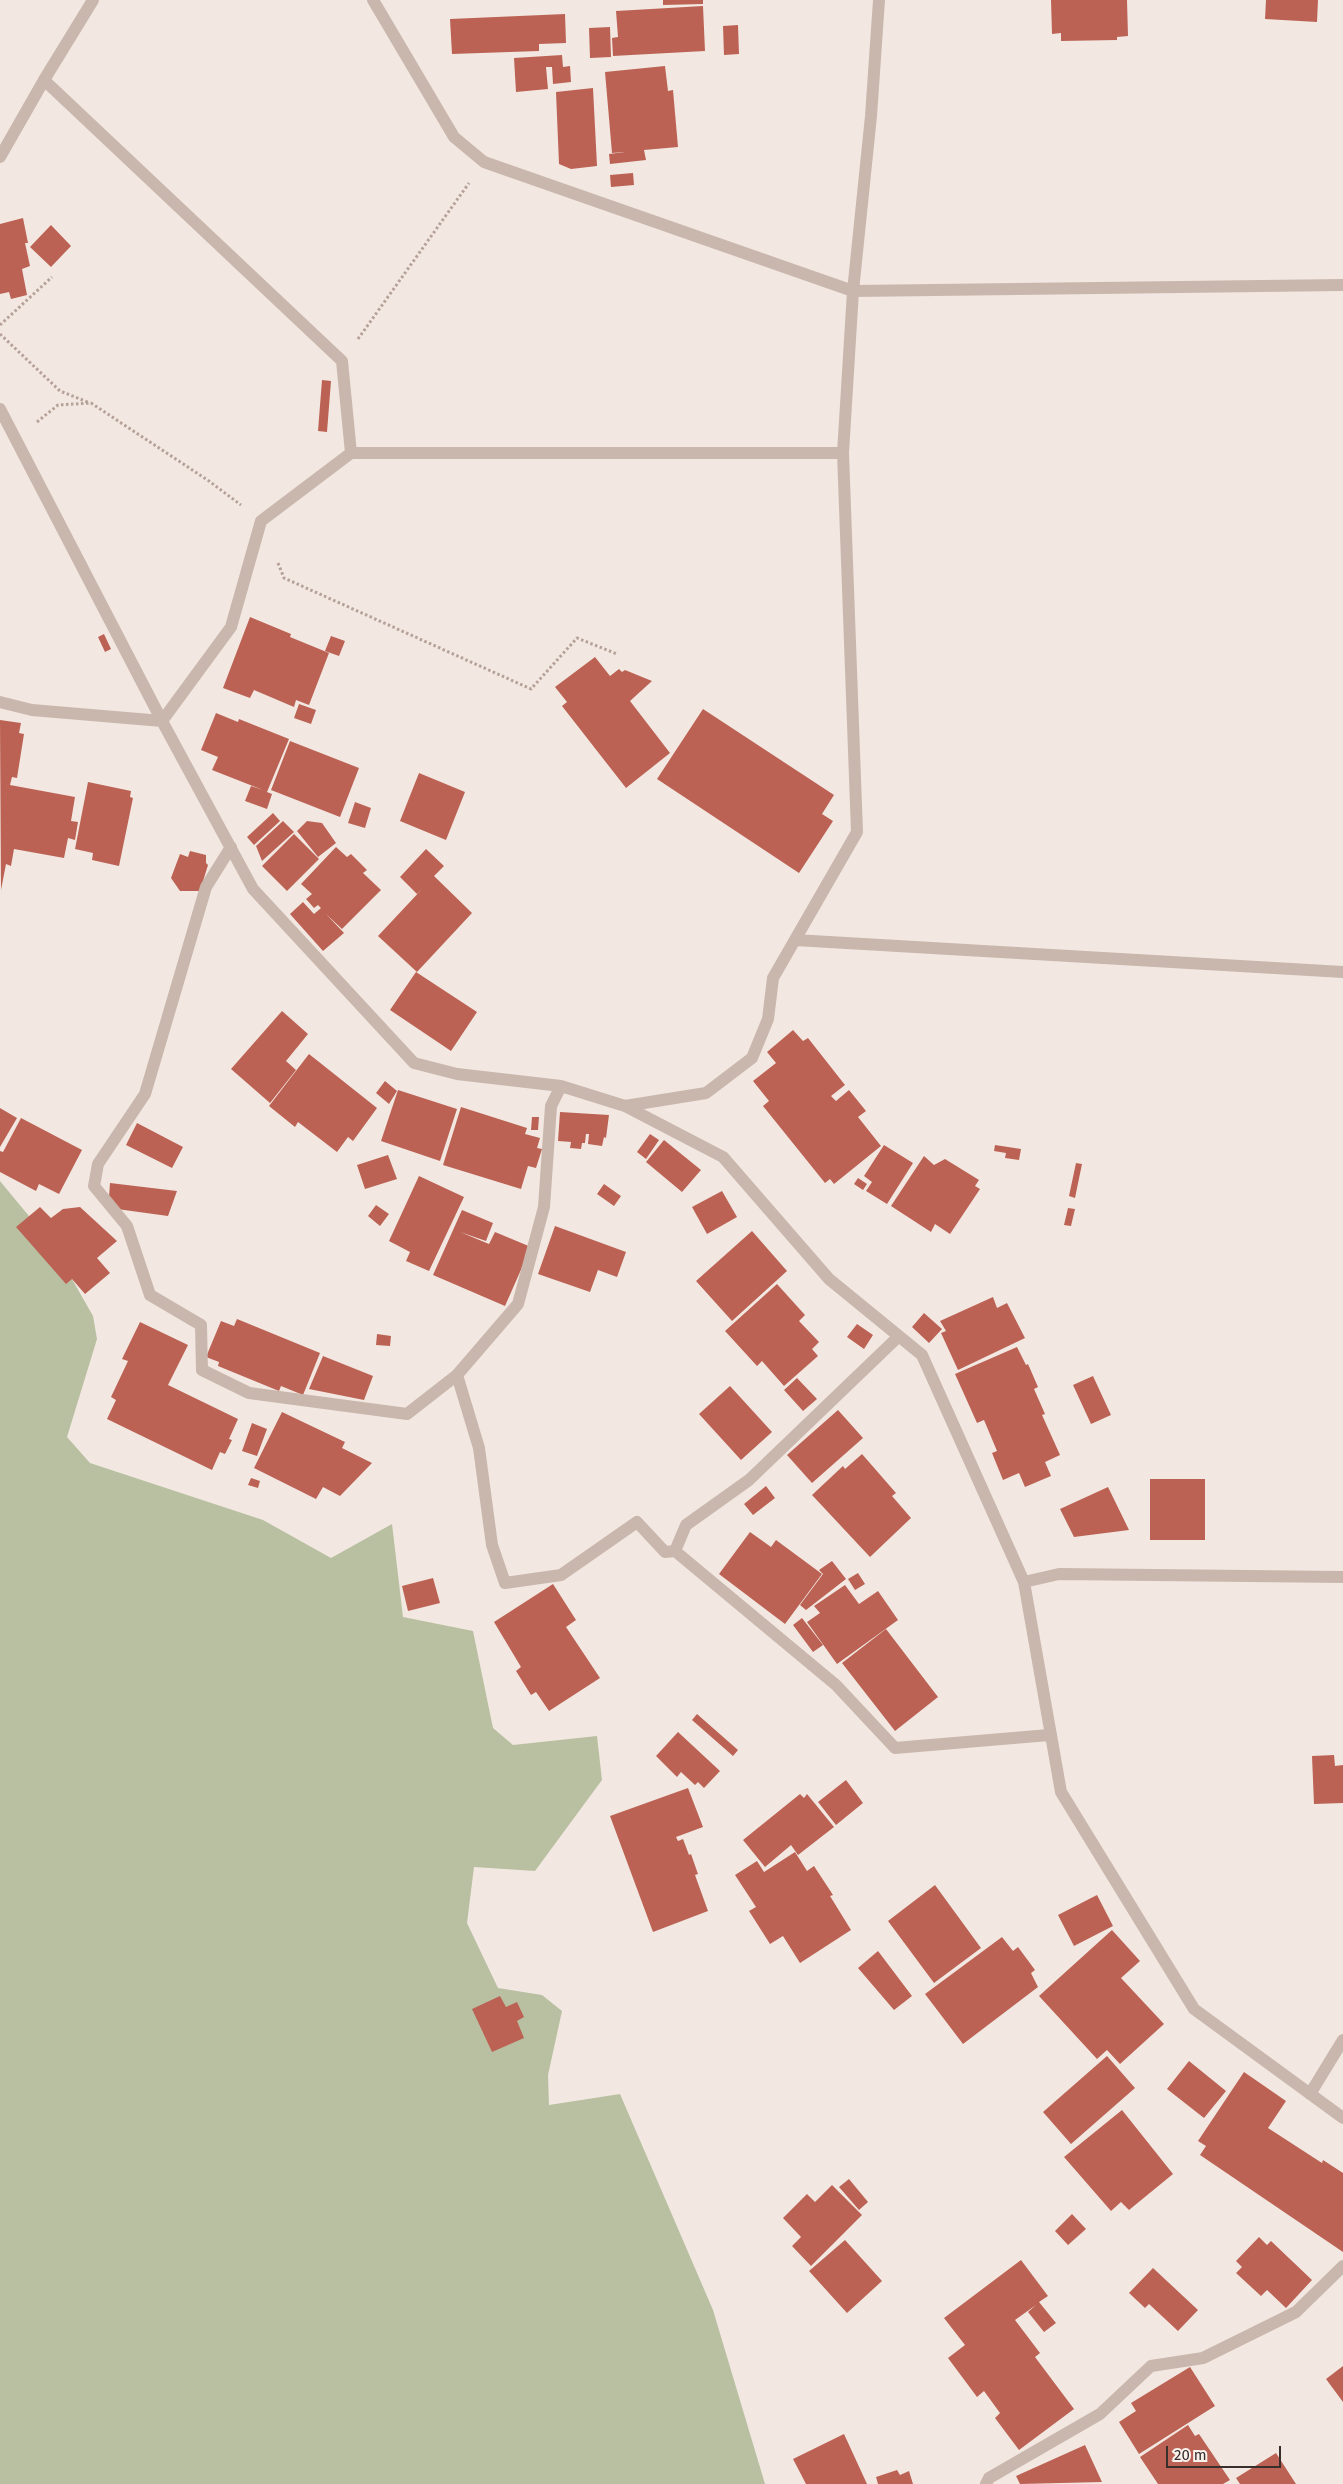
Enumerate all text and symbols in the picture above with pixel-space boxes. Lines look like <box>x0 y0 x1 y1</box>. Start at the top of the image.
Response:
scale bar <box>1168 2436 1283 2468</box>
text: 20 m <box>1174 2446 1207 2464</box>

